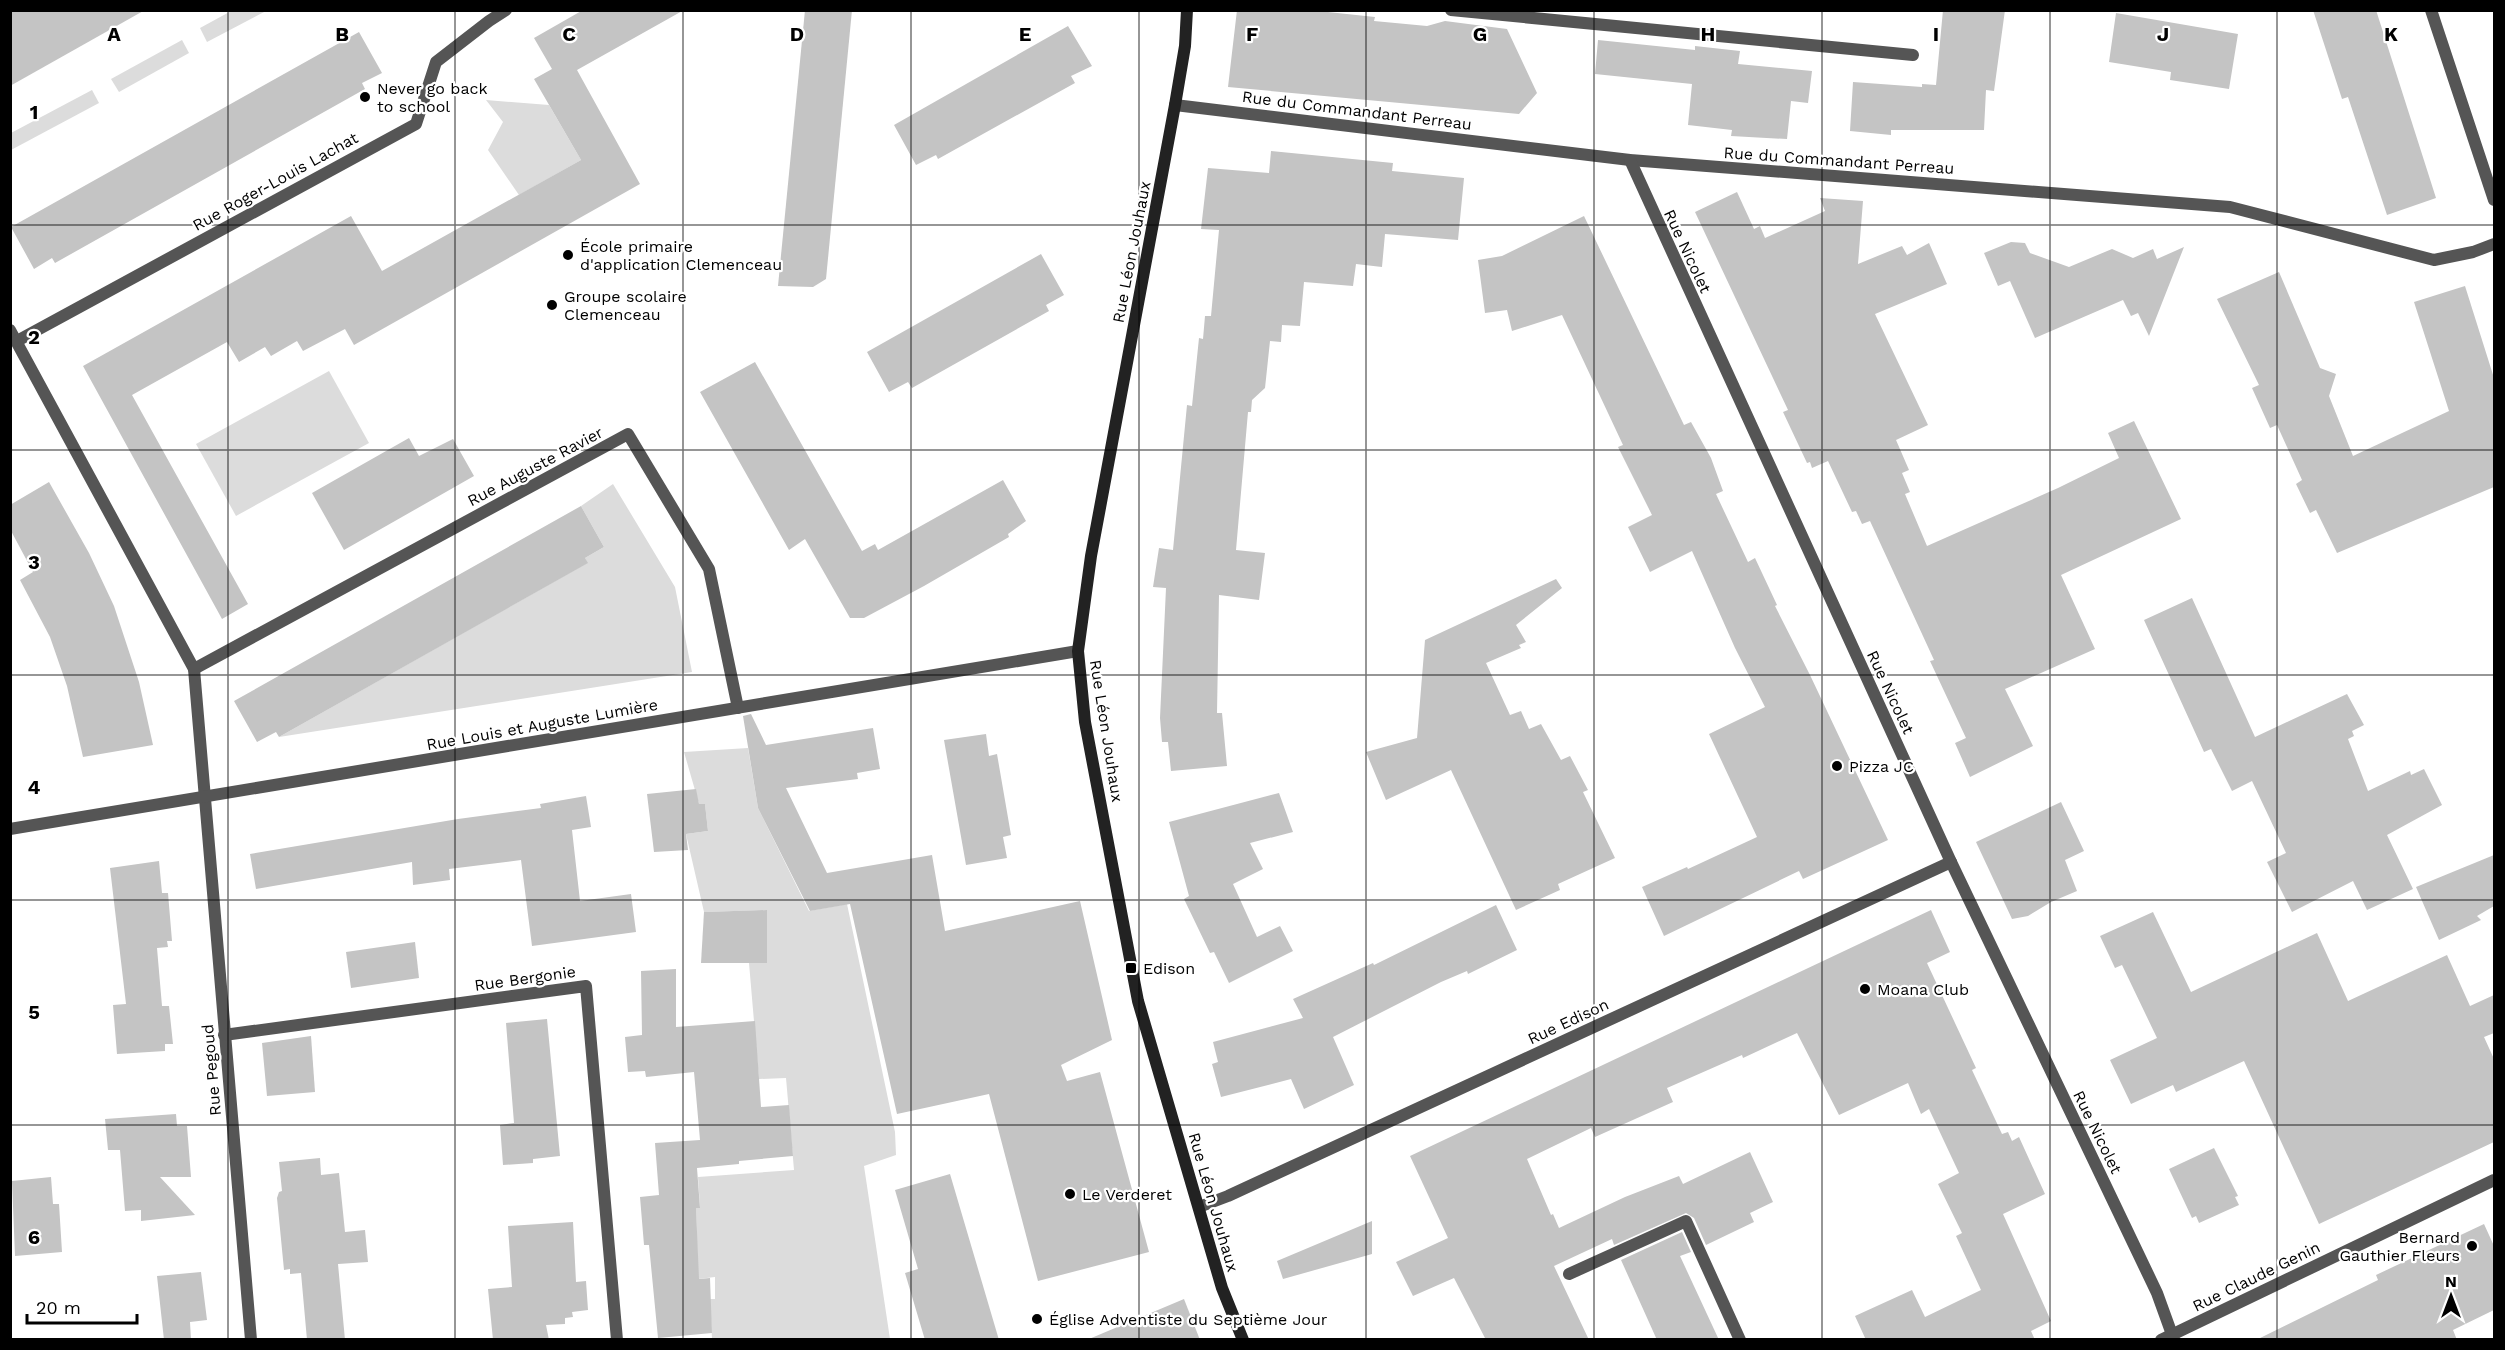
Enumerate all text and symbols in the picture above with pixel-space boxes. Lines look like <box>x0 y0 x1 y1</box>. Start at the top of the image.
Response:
text: A <box>107 22 121 46</box>
text: B <box>335 22 349 46</box>
text: C <box>562 22 576 46</box>
text: D <box>790 22 804 46</box>
text: E <box>1019 22 1031 46</box>
text: F <box>1246 22 1258 46</box>
text: G <box>1473 22 1487 46</box>
text: H <box>1701 22 1715 46</box>
text: I <box>1933 22 1939 46</box>
text: J <box>2157 22 2169 46</box>
text: K <box>2384 22 2398 46</box>
place label: Never go back to school <box>377 79 487 116</box>
street label: Rue du Commandant Perreau <box>1241 87 1473 134</box>
marker: Never go back to school <box>358 90 372 104</box>
text: 1 <box>30 100 38 124</box>
street label: Rue Roger-Louis Lachat <box>189 128 361 235</box>
street label: Rue du Commandant Perreau <box>1723 143 1955 178</box>
street label: Rue Léon Jouhaux <box>1108 180 1155 325</box>
street label: Rue Nicolet <box>1660 206 1715 296</box>
place label: École primaire d'application Clemenceau <box>580 237 782 274</box>
marker: École primaire d'application Clemenceau <box>561 248 575 262</box>
place label: Groupe scolaire Clemenceau <box>564 287 687 324</box>
marker: Groupe scolaire Clemenceau <box>545 298 559 312</box>
text: 2 <box>28 325 40 349</box>
street label: Rue Auguste Ravier <box>464 422 607 510</box>
text: 3 <box>28 550 40 574</box>
street label: Rue Nicolet <box>1863 647 1918 737</box>
street label: Rue Léon Jouhaux <box>1086 659 1127 804</box>
street label: Rue Louis et Auguste Lumière <box>425 695 659 754</box>
place label: Pizza JC <box>1849 757 1914 776</box>
marker: Pizza JC <box>1830 759 1844 773</box>
text: 4 <box>28 775 41 799</box>
place label: Edison <box>1143 959 1195 978</box>
marker: Edison <box>1124 961 1138 975</box>
street label: Rue Bergonie <box>473 962 577 995</box>
place label: Moana Club <box>1877 980 1969 999</box>
marker: Moana Club <box>1858 982 1872 996</box>
street label: Rue Edison <box>1525 994 1612 1048</box>
text: 5 <box>28 1000 40 1024</box>
street label: Rue Pegoud <box>198 1023 225 1117</box>
street label: Rue Nicolet <box>2069 1088 2126 1177</box>
street label: Rue Léon Jouhaux <box>1185 1130 1242 1274</box>
place label: Le Verderet <box>1082 1185 1172 1204</box>
marker: Le Verderet <box>1063 1187 1077 1201</box>
text: 6 <box>28 1225 40 1249</box>
place label: Bernard Gauthier Fleurs <box>2339 1228 2460 1265</box>
street label: Rue Claude Genin <box>2189 1237 2323 1316</box>
marker: Bernard Gauthier Fleurs <box>2465 1239 2479 1253</box>
north arrow <box>2421 1266 2481 1326</box>
text: N <box>2445 1272 2457 1291</box>
scale bar <box>27 1287 136 1325</box>
text: 20 m <box>36 1297 81 1318</box>
place label: Église Adventiste du Septième Jour <box>1049 1310 1328 1329</box>
marker: Église Adventiste du Septième Jour <box>1030 1312 1044 1326</box>

